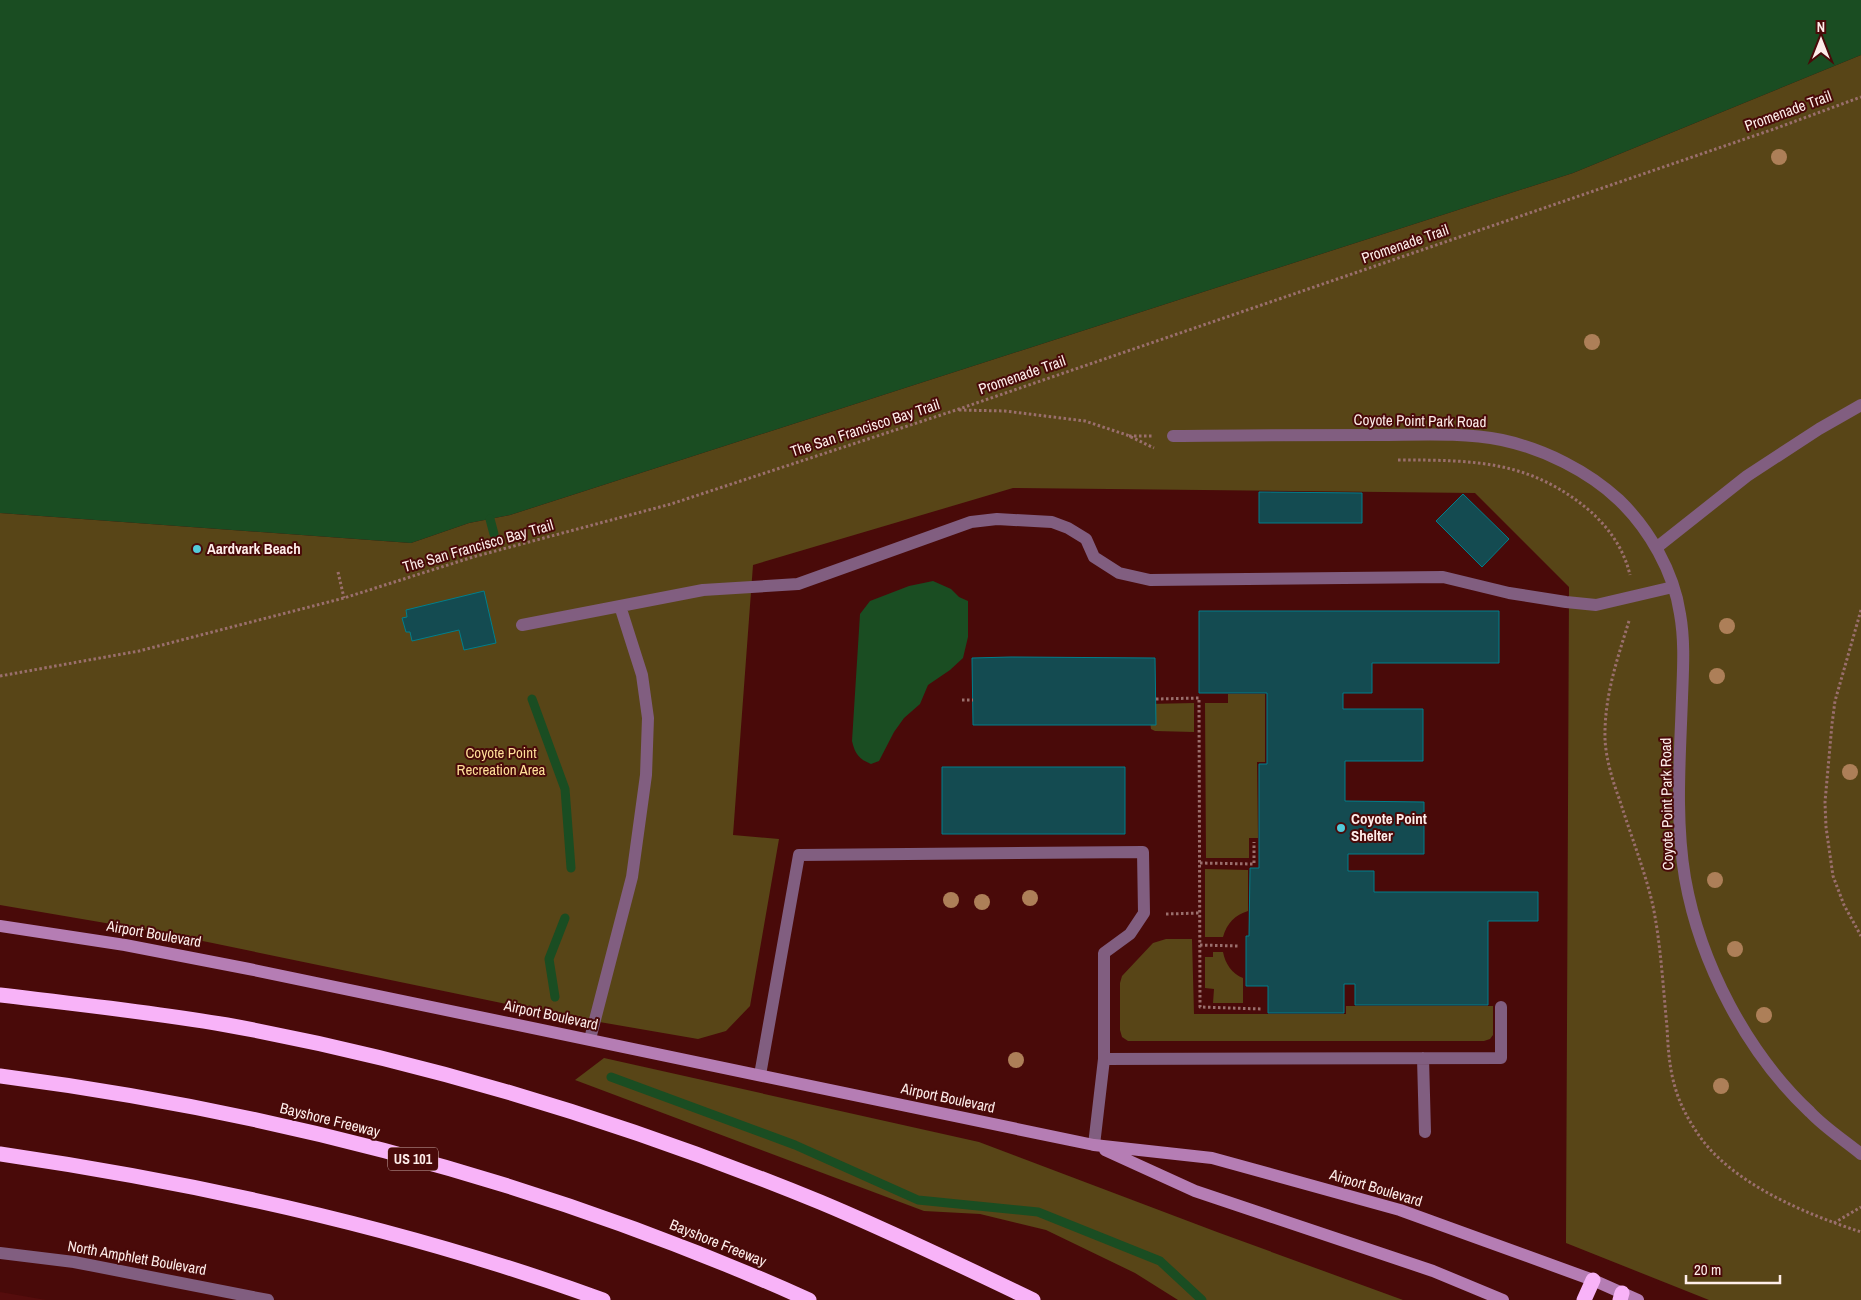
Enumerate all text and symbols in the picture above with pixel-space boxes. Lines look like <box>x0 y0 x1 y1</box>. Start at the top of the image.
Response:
north arrow <box>1796 15 1846 65</box>
text: N <box>1817 18 1825 36</box>
street label: Promenade Trail <box>1742 85 1834 136</box>
street label: Promenade Trail <box>1358 219 1451 268</box>
street label: Promenade Trail <box>975 350 1068 399</box>
street label: The San Francisco Bay Trail <box>787 393 942 462</box>
street label: Coyote Point Park Road <box>1354 409 1487 432</box>
street label: The San Francisco Bay Trail <box>400 514 556 577</box>
place label: Aardvark Beach <box>207 538 301 559</box>
marker: Aardvark Beach <box>191 543 203 555</box>
street label: Coyote Point Park Road <box>1655 738 1678 871</box>
park label: Coyote Point Recreation Area <box>457 742 546 780</box>
place label: Coyote Point Shelter <box>1351 808 1427 846</box>
marker: Coyote Point Shelter <box>1335 822 1347 834</box>
street label: Airport Boulevard <box>104 915 203 952</box>
street label: Airport Boulevard <box>501 994 600 1035</box>
street label: Airport Boulevard <box>898 1077 997 1118</box>
street label: Bayshore Freeway <box>278 1097 383 1142</box>
road number: US 101 <box>388 1148 438 1170</box>
street label: Airport Boulevard <box>1326 1163 1425 1212</box>
street label: Bayshore Freeway <box>667 1214 770 1272</box>
street label: North Amphlett Boulevard <box>66 1235 208 1280</box>
scale bar <box>1686 1252 1780 1284</box>
text: 20 m <box>1694 1259 1721 1280</box>

